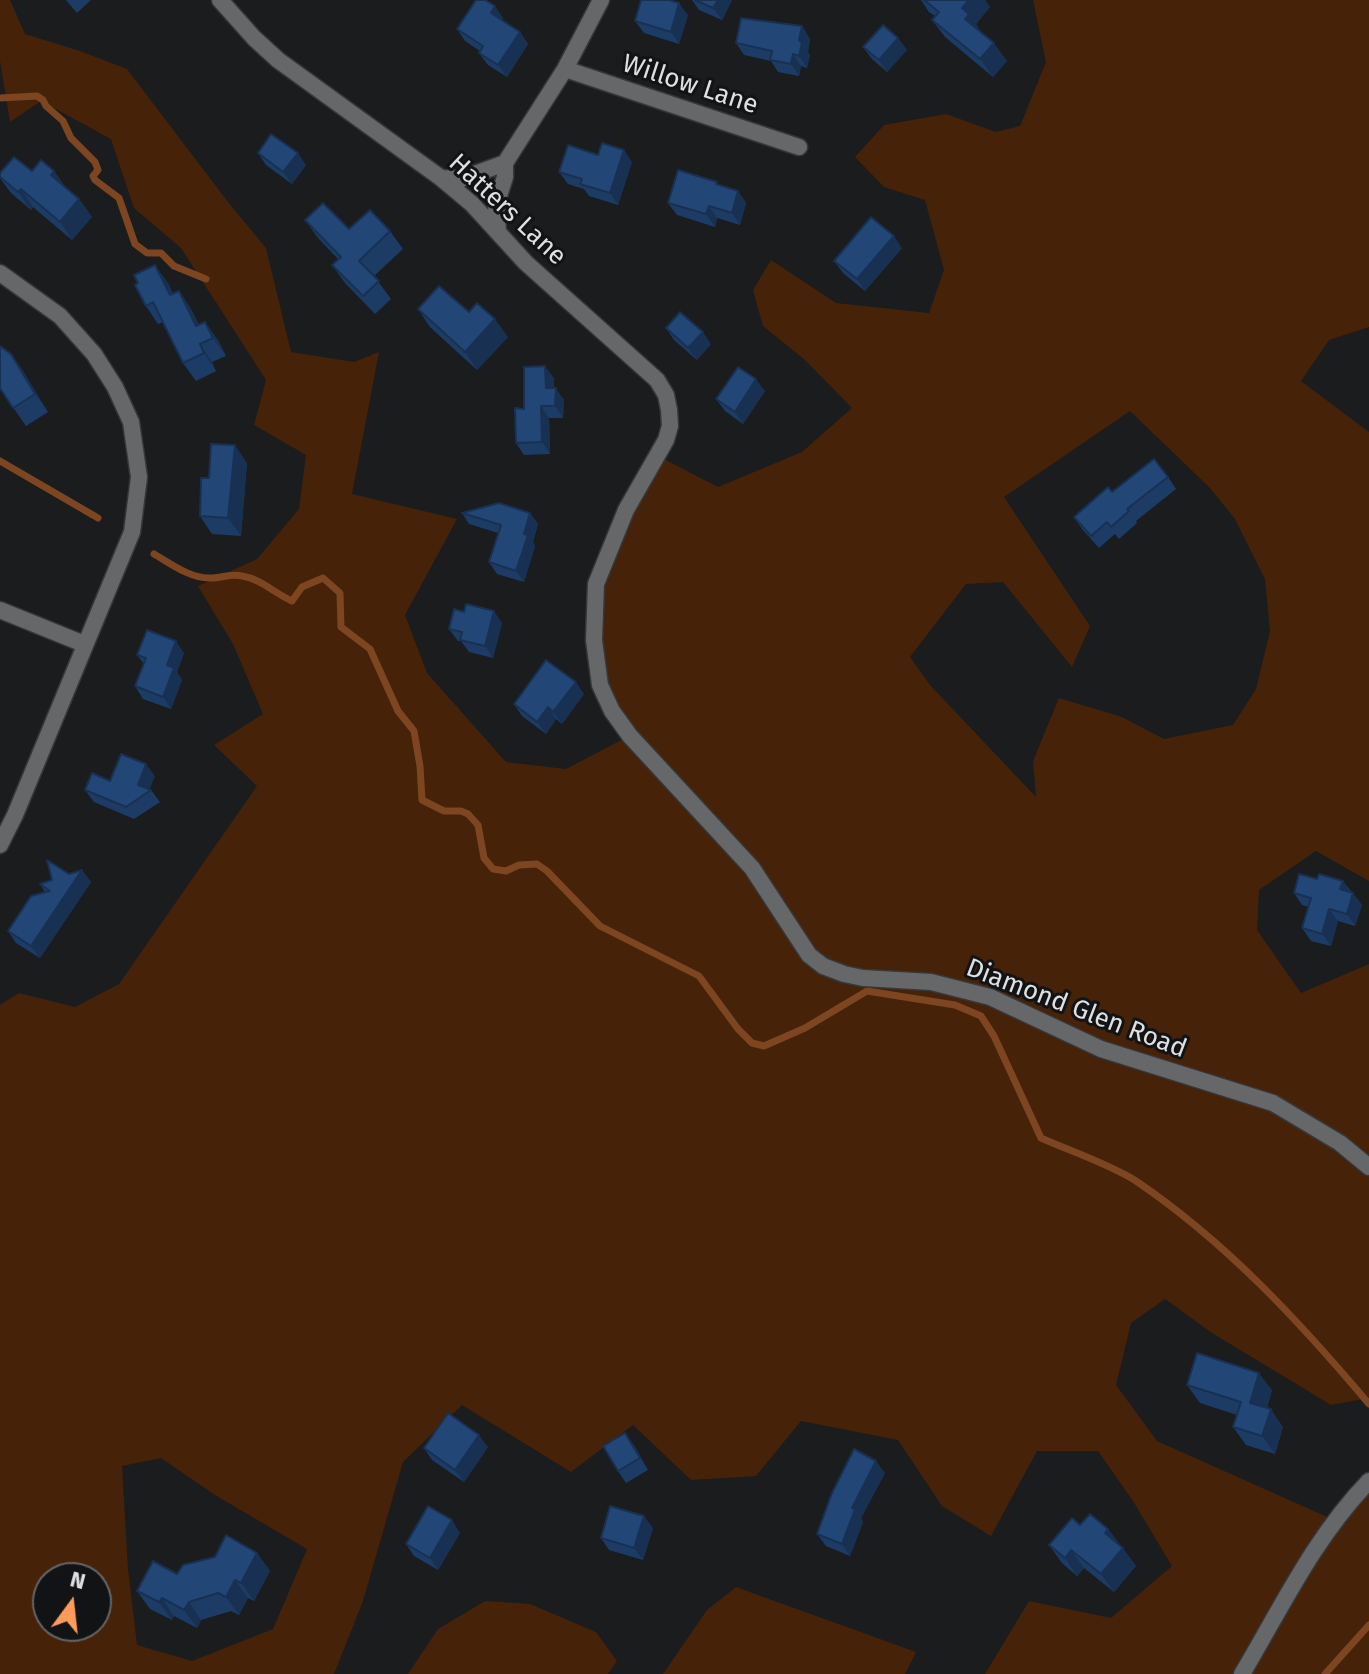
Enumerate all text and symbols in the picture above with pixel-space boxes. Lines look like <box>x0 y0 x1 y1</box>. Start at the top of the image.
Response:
street label: Willow Lane <box>618 48 762 122</box>
street label: Hatters Lane <box>442 148 572 272</box>
street label: Diamond Glen Road <box>961 953 1191 1065</box>
north arrow <box>32 1562 112 1642</box>
text: N <box>67 1565 88 1595</box>

